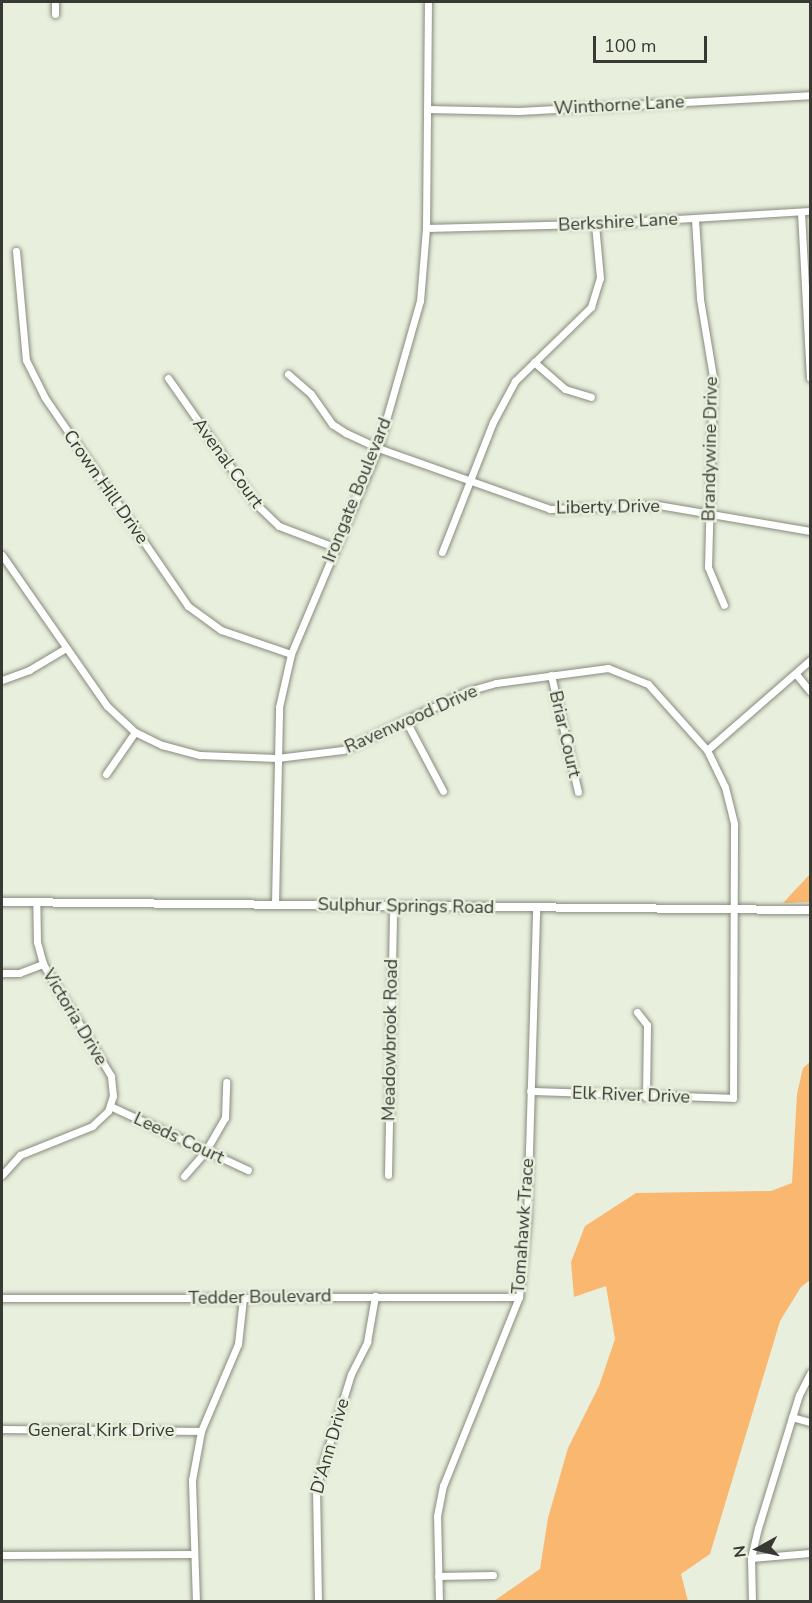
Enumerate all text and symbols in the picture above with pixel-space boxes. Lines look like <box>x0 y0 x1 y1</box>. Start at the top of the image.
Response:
scale bar <box>596 24 710 62</box>
text: 100 m <box>604 34 656 58</box>
street label: Winthorne Lane <box>553 91 685 119</box>
street label: Berkshire Lane <box>558 208 678 236</box>
street label: Brandywine Drive <box>698 376 722 522</box>
street label: Avenal Court <box>188 414 268 512</box>
street label: Irongate Boulevard <box>318 415 396 565</box>
street label: Crown Hill Drive <box>59 426 153 548</box>
street label: Liberty Drive <box>556 495 660 519</box>
street label: Ravenwood Drive <box>341 680 481 758</box>
street label: Briar Court <box>545 689 585 779</box>
street label: Sulphur Springs Road <box>318 894 494 918</box>
street label: Meadowbrook Road <box>378 959 402 1121</box>
street label: Victoria Drive <box>38 965 112 1069</box>
street label: Elk River Drive <box>572 1082 690 1108</box>
street label: Leeds Court <box>130 1108 228 1168</box>
street label: Tomahawk Trace <box>507 1157 539 1295</box>
street label: Tedder Boulevard <box>188 1285 332 1309</box>
street label: D'Ann Drive <box>306 1396 354 1496</box>
street label: General Kirk Drive <box>28 1419 174 1441</box>
north arrow <box>728 1519 788 1579</box>
text: N <box>728 1544 752 1559</box>

